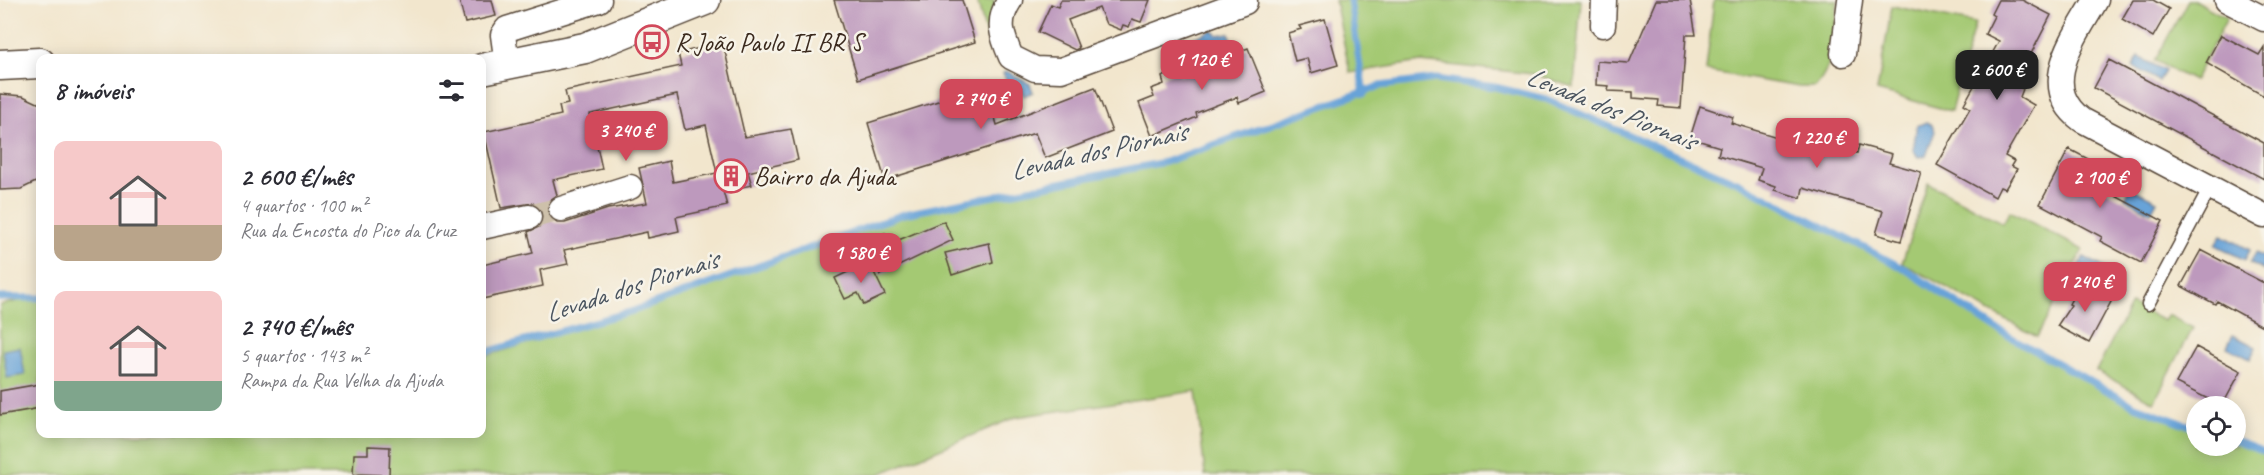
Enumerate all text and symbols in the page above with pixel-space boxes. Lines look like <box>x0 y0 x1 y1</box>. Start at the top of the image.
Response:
bus stop icon: R João Paulo II BR S <box>634 24 670 60</box>
place label: R João Paulo II BR S <box>675 26 867 59</box>
pin: 1 120 € <box>1147 40 1257 91</box>
text: 1 120 € <box>1175 47 1229 72</box>
pin: 2 600 € <box>1942 50 2052 101</box>
text: 2 600 € <box>1969 57 2025 82</box>
water label: Levada dos Piornais <box>1522 59 1705 159</box>
text: 8 imóveis <box>54 74 133 107</box>
icon: filters <box>435 74 468 107</box>
pin: 2 740 € <box>926 79 1036 130</box>
text: 2 740 € <box>954 86 1008 111</box>
pin: 3 240 € <box>571 111 681 162</box>
water label: Levada dos Piornais <box>1007 113 1194 188</box>
text: 3 240 € <box>599 118 653 143</box>
pin: 1 220 € <box>1762 118 1872 169</box>
text: 1 220 € <box>1790 125 1844 150</box>
building icon: Bairro da Ajuda <box>713 158 749 194</box>
pin: 2 100 € <box>2045 158 2155 209</box>
text: 2 600 €/mês <box>240 160 353 193</box>
place label: Bairro da Ajuda <box>754 160 897 193</box>
icon: home <box>102 165 174 237</box>
text: 2 100 € <box>2073 165 2127 190</box>
text: 4 quartos · 100 m² <box>240 193 367 218</box>
text: Rua da Encosta do Pico da Cruz <box>240 218 456 243</box>
pin: 1 580 € <box>806 233 916 284</box>
text: 1 580 € <box>834 240 888 265</box>
water label: Levada dos Piornais <box>541 241 726 330</box>
pin: 1 240 € <box>2030 262 2140 313</box>
text: 1 240 € <box>2058 269 2112 294</box>
text: 2 740 €/mês <box>240 310 352 343</box>
icon: home <box>102 315 174 387</box>
text: 5 quartos · 143 m² <box>240 343 367 368</box>
text: Rampa da Rua Velha da Ajuda <box>240 368 443 393</box>
map controls <box>2186 396 2246 456</box>
button: locate <box>2186 396 2246 456</box>

